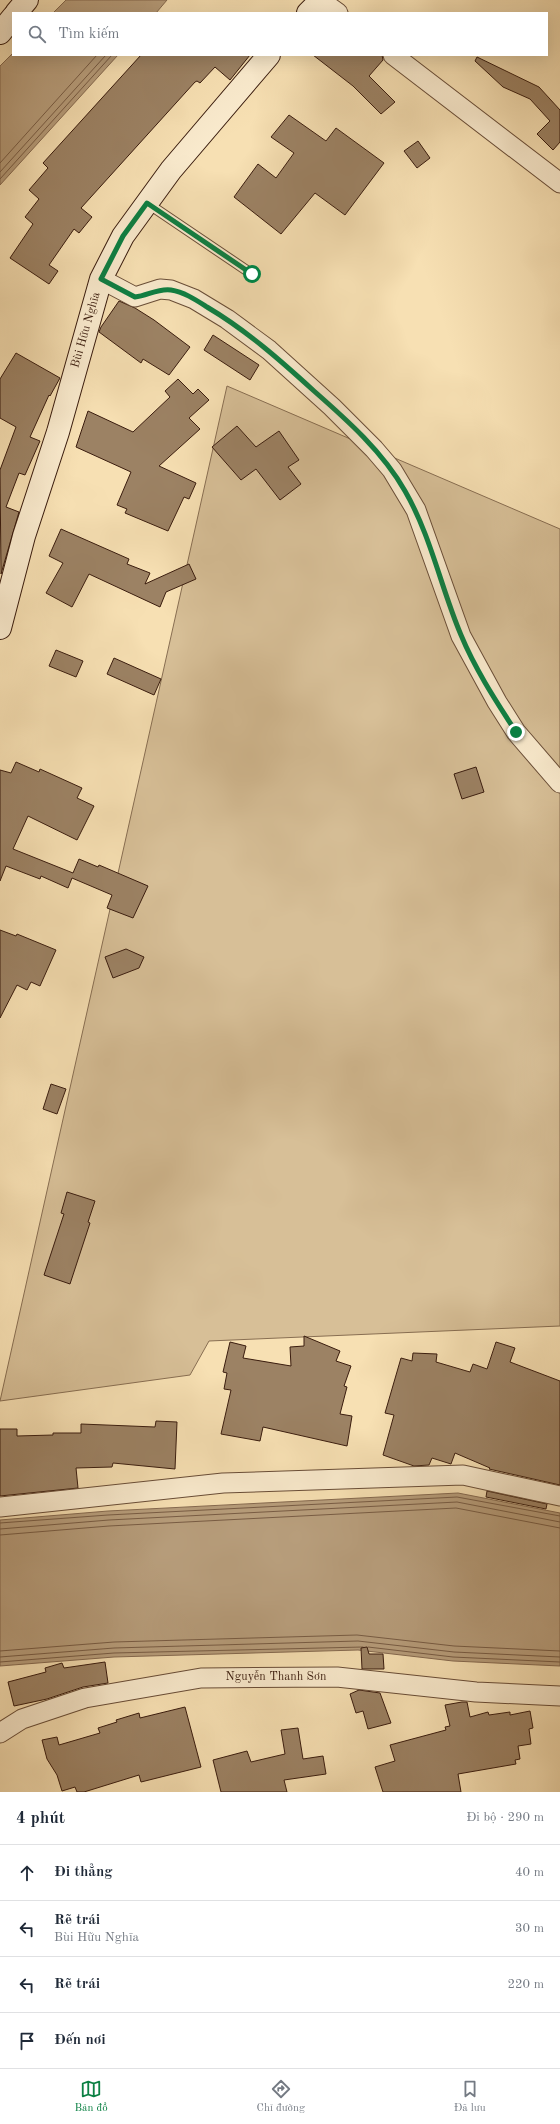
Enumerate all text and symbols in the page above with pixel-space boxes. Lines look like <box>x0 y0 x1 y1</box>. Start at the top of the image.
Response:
search box <box>12 12 548 56</box>
icon: search <box>26 23 48 45</box>
text: Tìm kiếm <box>58 27 120 42</box>
route start <box>243 265 261 283</box>
street label: Bùi Hữu Nghĩa <box>69 291 103 369</box>
route end <box>507 723 525 741</box>
street label: Nguyễn Thanh Sơn <box>226 1670 327 1683</box>
text: 4 phút <box>16 1810 65 1827</box>
text: Đi bộ · 290 m <box>466 1811 544 1824</box>
icon: ahead <box>16 1862 38 1884</box>
text: Đi thẳng <box>54 1865 113 1880</box>
text: 40 m <box>515 1866 544 1879</box>
text: Rẽ trái <box>54 1913 100 1928</box>
icon: left <box>16 1918 38 1940</box>
text: 30 m <box>515 1922 544 1935</box>
text: Bùi Hữu Nghĩa <box>54 1931 139 1944</box>
icon: left <box>16 1974 38 1996</box>
text: Rẽ trái <box>54 1977 100 1992</box>
text: 220 m <box>507 1978 544 1991</box>
icon: arrive <box>16 2030 38 2052</box>
text: Đến nơi <box>54 2033 106 2048</box>
tab: Bản đồ <box>74 2078 108 2116</box>
tab: Chỉ đường <box>257 2078 305 2116</box>
tab: Đã lưu <box>454 2078 486 2116</box>

